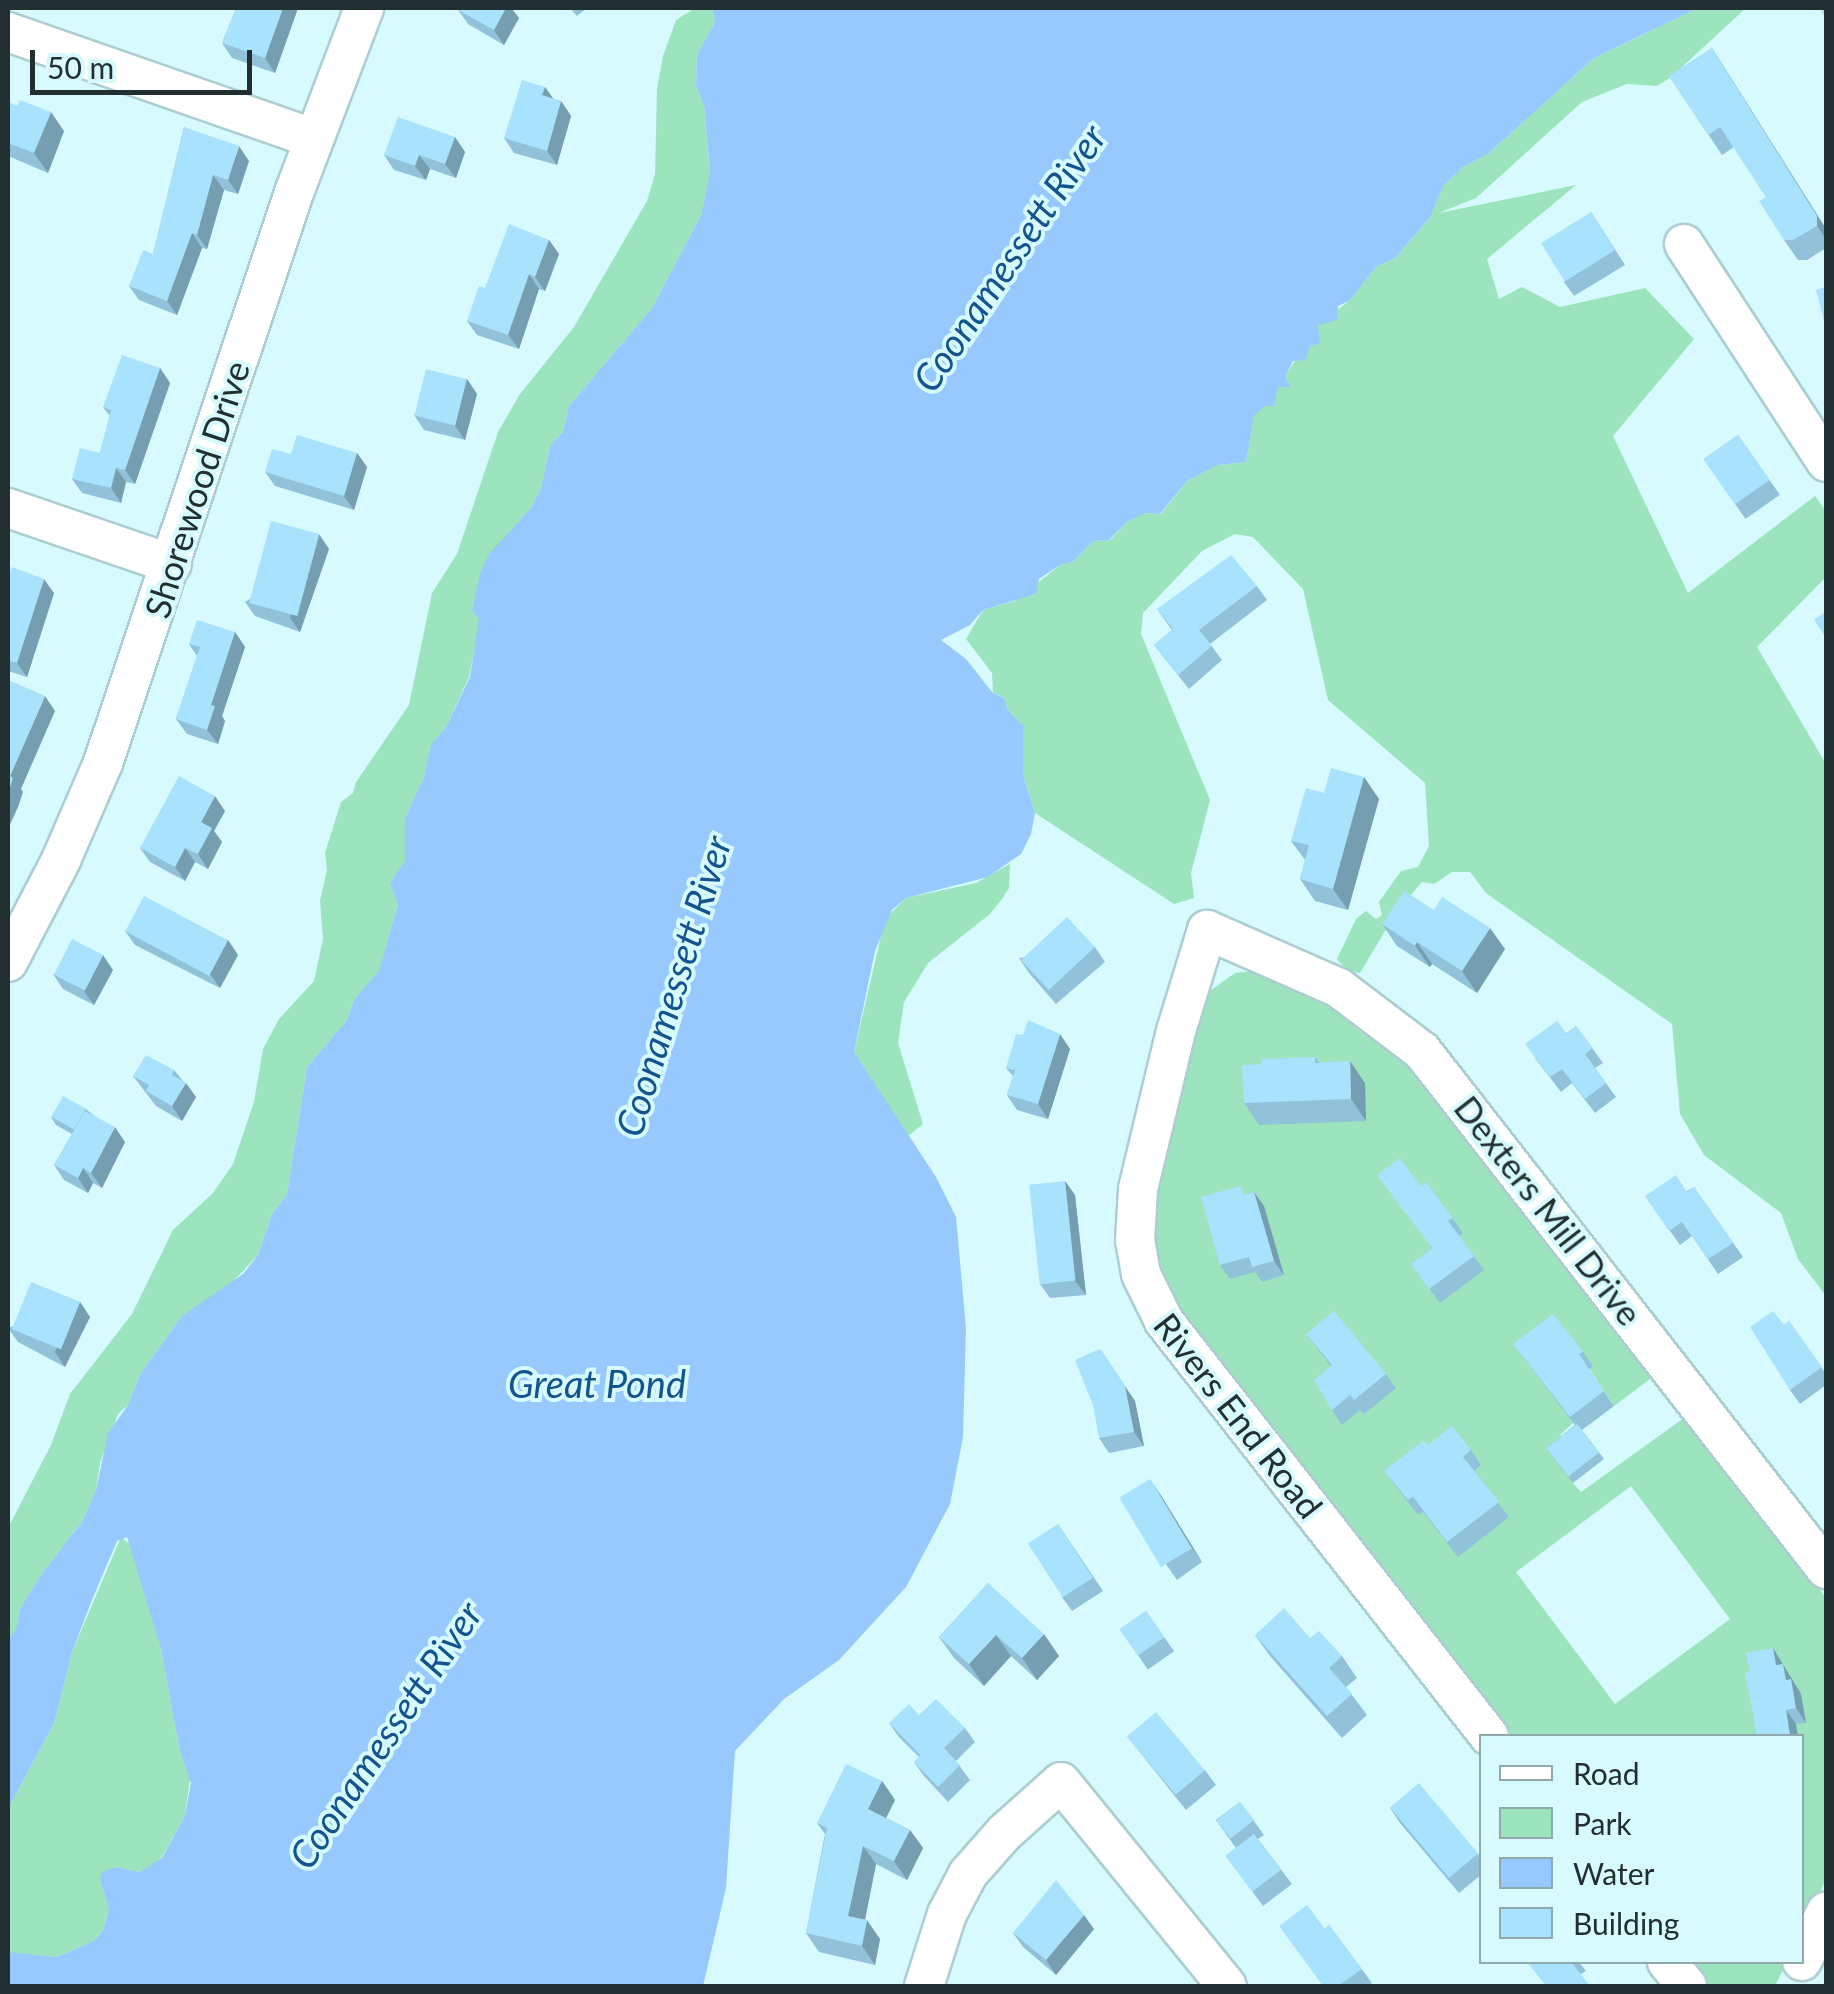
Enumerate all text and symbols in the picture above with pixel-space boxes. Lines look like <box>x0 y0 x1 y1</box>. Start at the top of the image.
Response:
scale bar <box>35 30 258 92</box>
text: 50 m <box>47 49 114 85</box>
water label: Coonamessett River <box>903 116 1115 400</box>
street label: Shorewood Drive <box>135 355 257 623</box>
water label: Coonamessett River <box>606 830 740 1142</box>
street label: Dexters Mill Drive <box>1446 1087 1652 1333</box>
street label: Rivers End Road <box>1146 1304 1332 1526</box>
water label: Great Pond <box>508 1361 686 1407</box>
water label: Coonamessett River <box>279 1593 491 1877</box>
legend <box>1479 1734 1804 1964</box>
text: Road <box>1573 1755 1640 1791</box>
text: Park <box>1573 1805 1632 1841</box>
text: Water <box>1573 1855 1655 1891</box>
text: Building <box>1573 1905 1679 1941</box>

